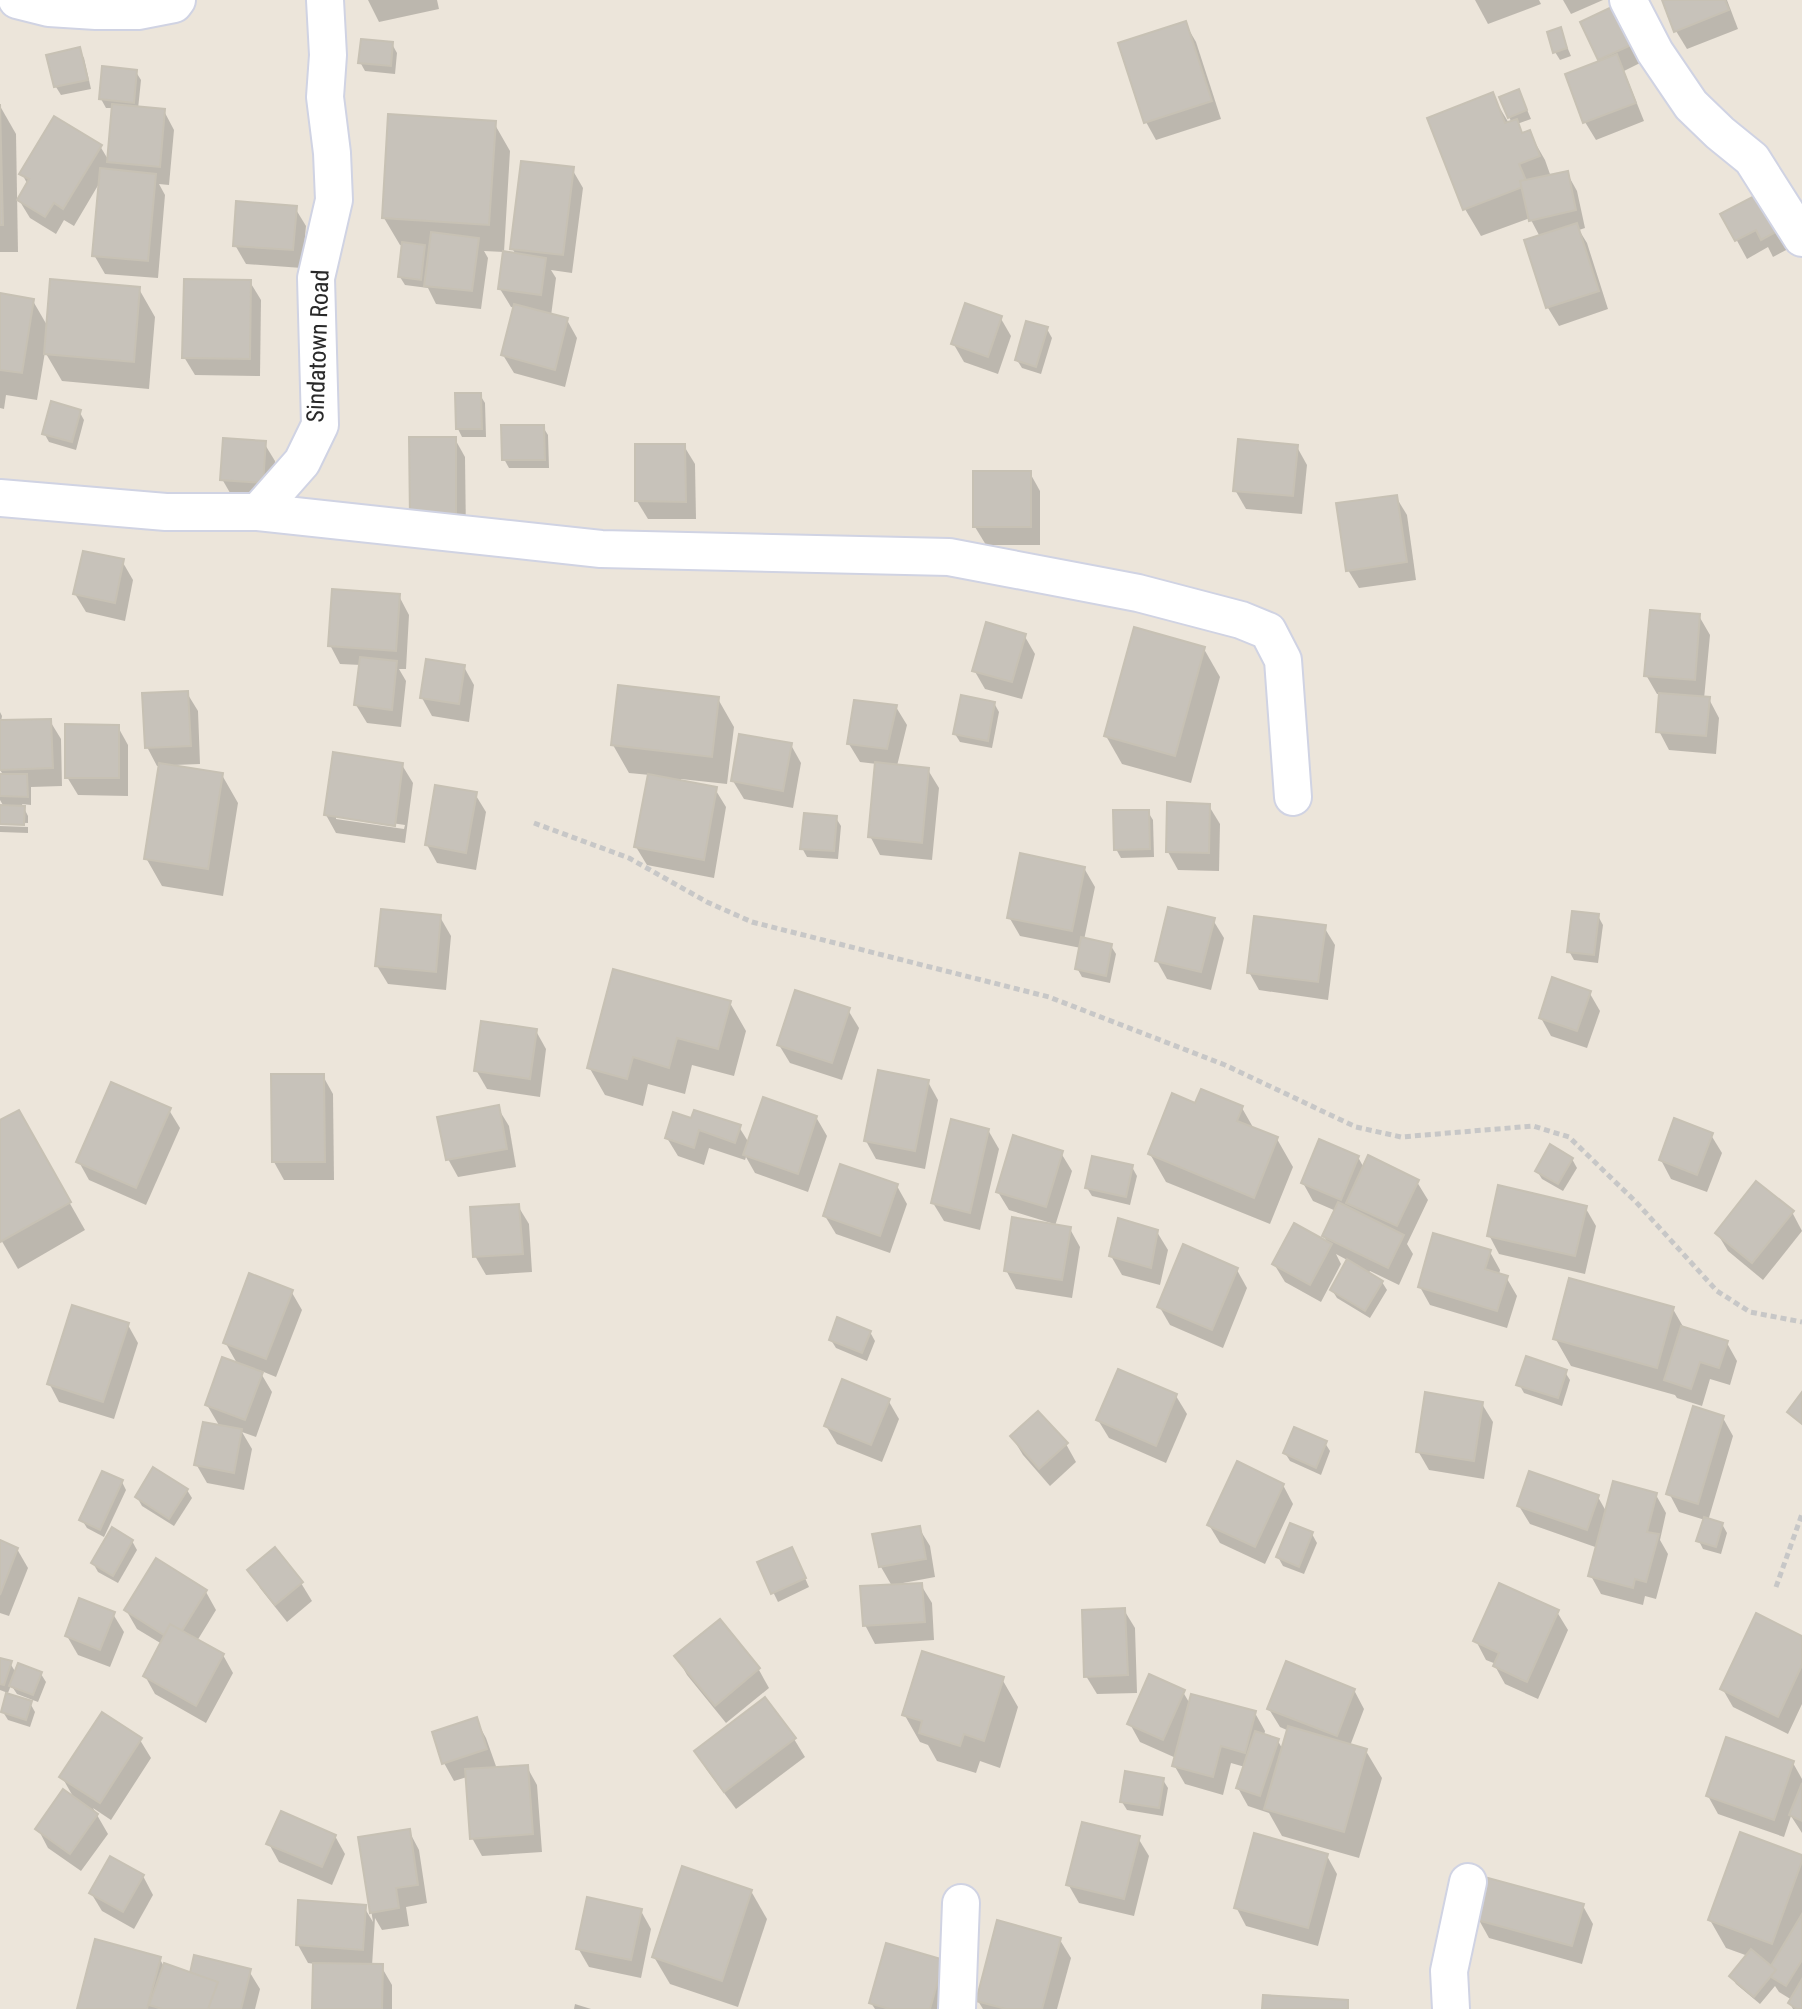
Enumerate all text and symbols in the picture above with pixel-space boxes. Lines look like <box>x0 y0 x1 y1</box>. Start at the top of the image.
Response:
street label: Sindatown Road <box>301 269 335 423</box>

